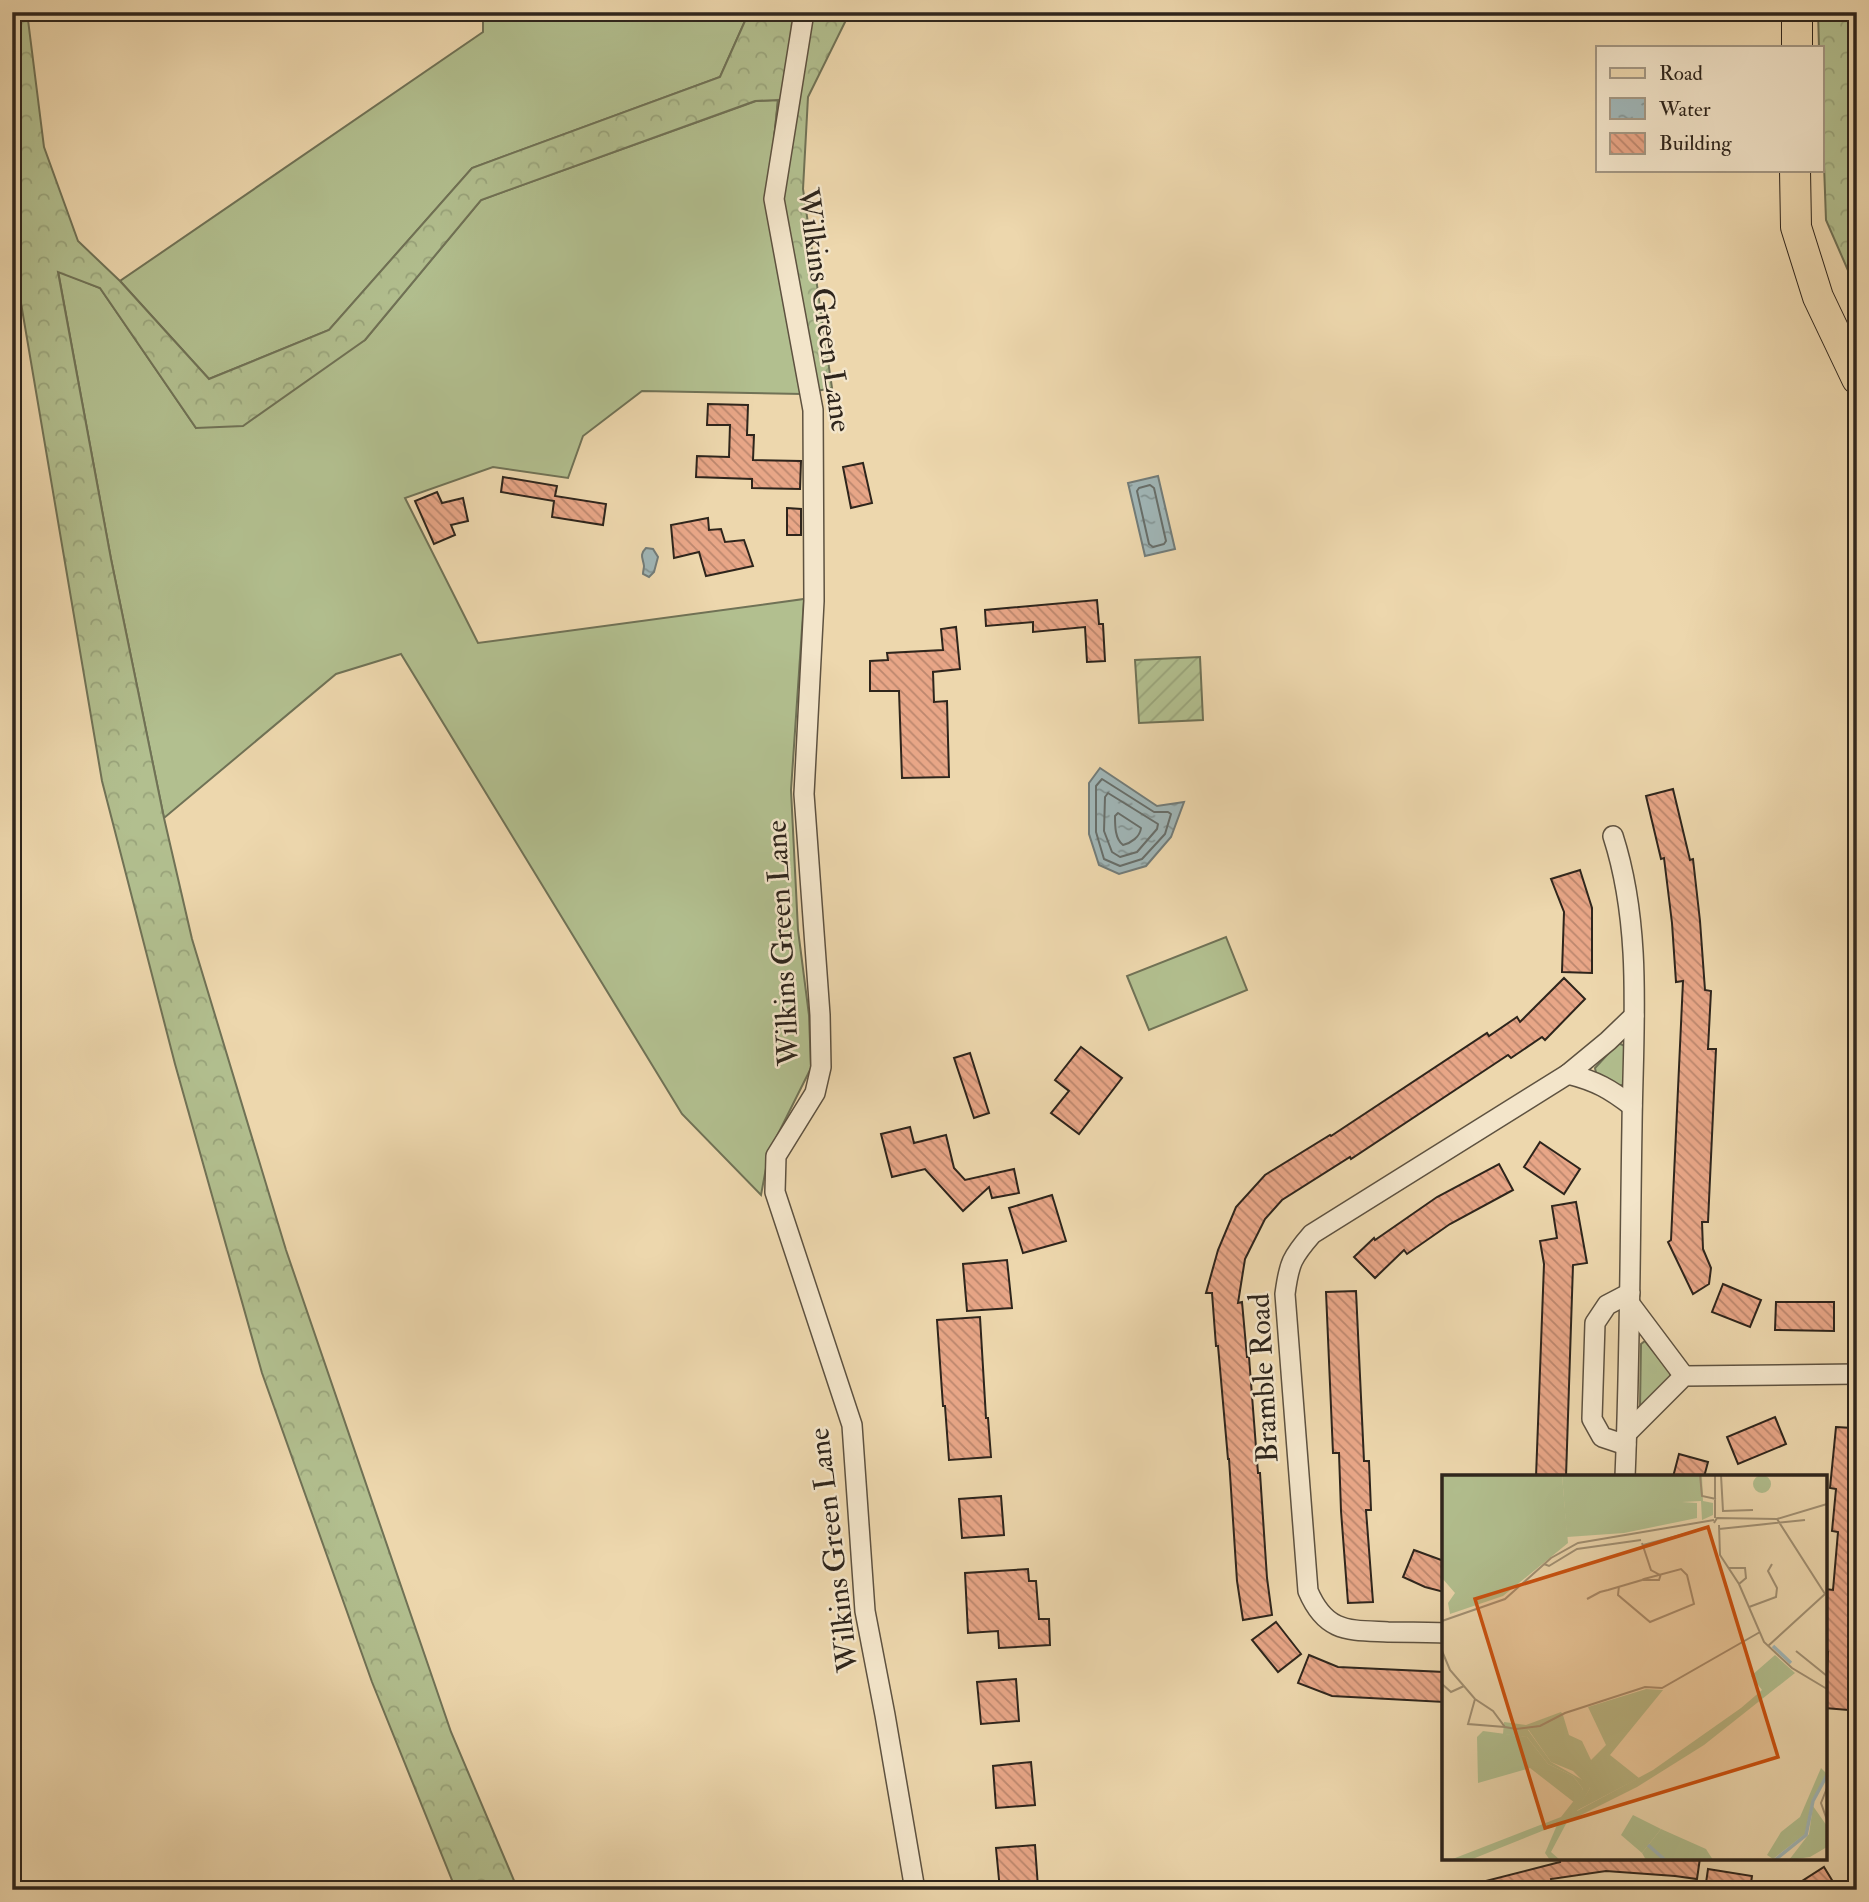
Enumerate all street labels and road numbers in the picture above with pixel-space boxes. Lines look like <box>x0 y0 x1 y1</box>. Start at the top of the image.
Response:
street label: Wilkins Green Lane <box>789 185 860 434</box>
street label: Wilkins Green Lane <box>758 819 807 1068</box>
street label: Bramble Road <box>1241 1292 1286 1464</box>
street label: Wilkins Green Lane <box>800 1426 867 1675</box>

